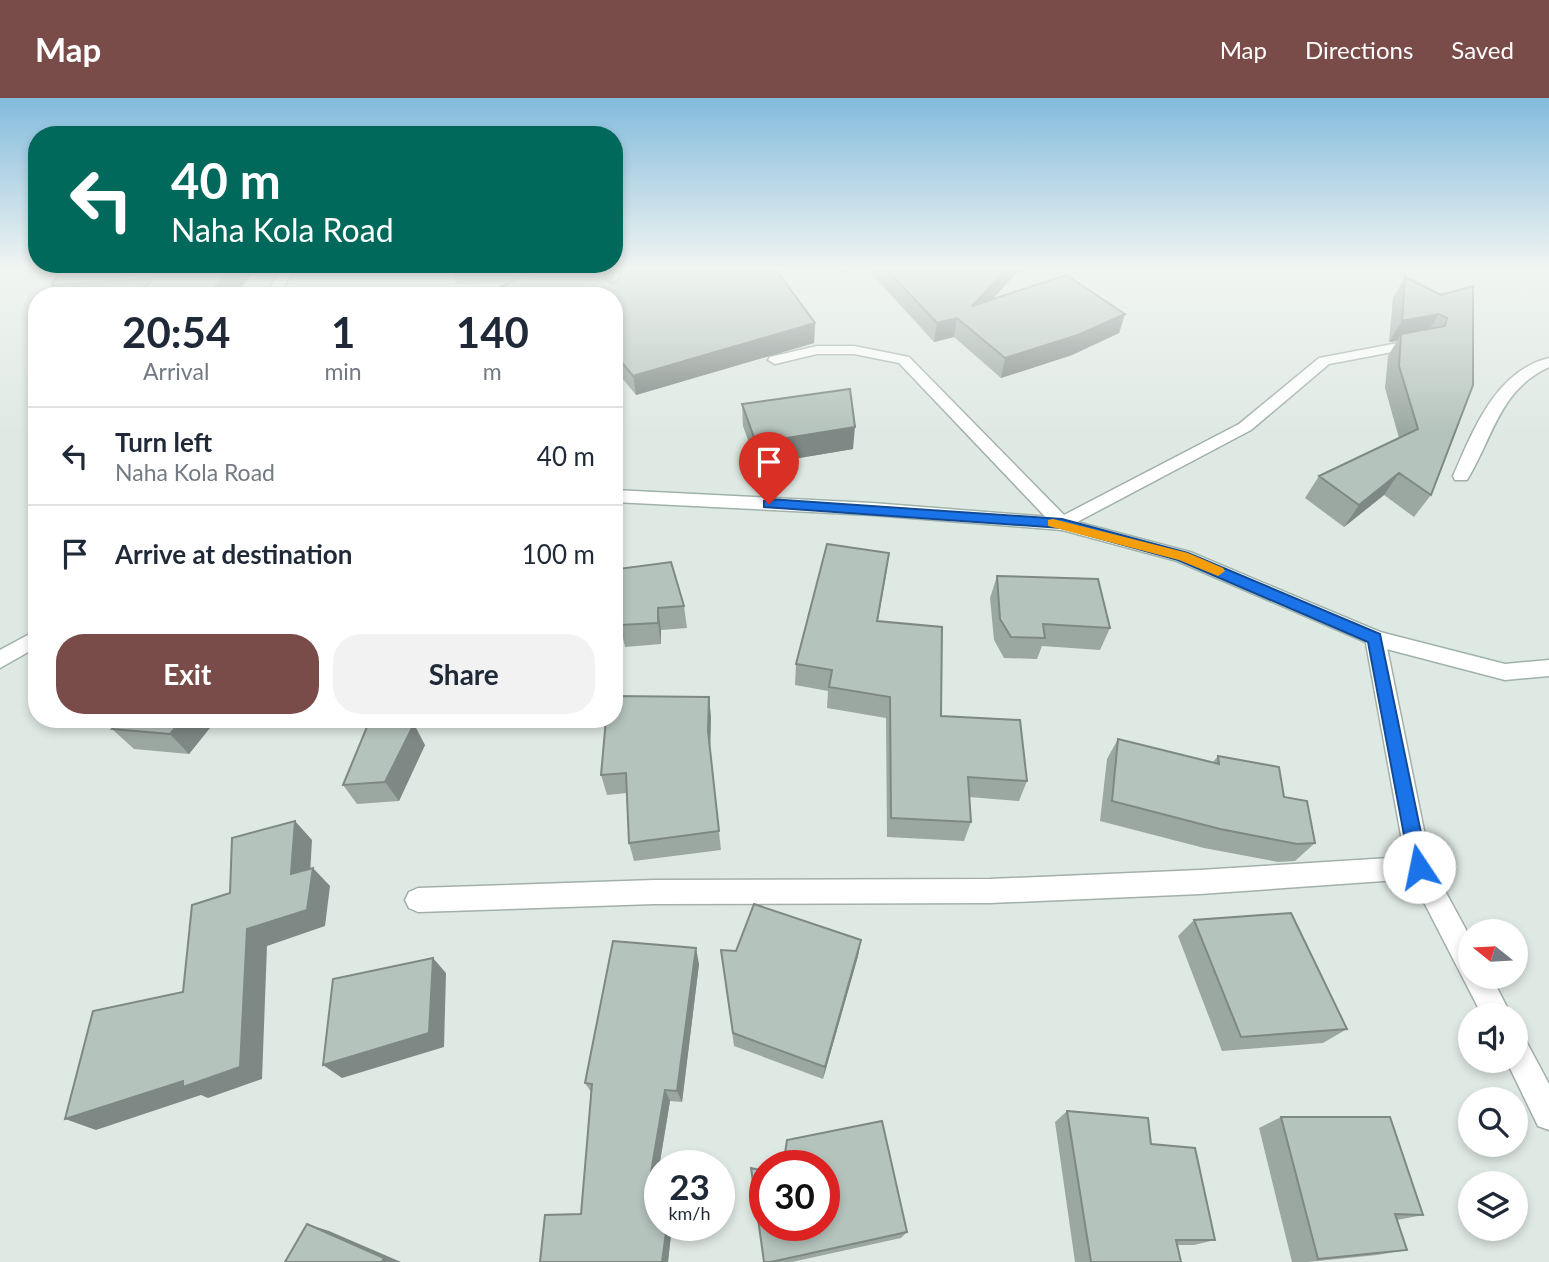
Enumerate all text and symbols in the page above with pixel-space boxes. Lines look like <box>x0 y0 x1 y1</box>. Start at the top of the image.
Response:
text: Map <box>35 29 101 69</box>
text: Map <box>1220 35 1267 64</box>
text: Directions <box>1305 35 1413 64</box>
text: Saved <box>1451 35 1514 64</box>
text: 40 m <box>171 151 281 209</box>
icon: left <box>56 154 147 245</box>
text: Naha Kola Road <box>171 210 394 249</box>
text: 20:54 <box>122 307 230 357</box>
text: 1 <box>331 307 355 357</box>
text: 140 <box>456 307 529 357</box>
text: Arrival <box>143 357 209 385</box>
text: min <box>324 357 362 385</box>
text: m <box>483 357 502 385</box>
text: Turn left <box>115 426 212 458</box>
pin <box>739 432 799 504</box>
icon: left <box>56 437 94 475</box>
text: 40 m <box>537 440 595 472</box>
icon: arrive <box>750 443 788 481</box>
text: Naha Kola Road <box>115 458 275 486</box>
icon: arrive <box>56 535 94 573</box>
text: Arrive at destination <box>115 538 352 570</box>
text: 100 m <box>522 538 595 570</box>
button: Exit <box>56 634 319 714</box>
button: Share <box>333 634 595 714</box>
position arrow <box>1382 830 1456 904</box>
north arrow <box>1458 919 1528 989</box>
map controls <box>1458 919 1528 1241</box>
button: sound <box>1458 1003 1528 1073</box>
button: search <box>1458 1087 1528 1157</box>
speed limit sign: 30 <box>749 1150 840 1241</box>
text: 23 <box>669 1165 710 1207</box>
button: layers <box>1458 1171 1528 1241</box>
text: km/h <box>668 1202 711 1224</box>

